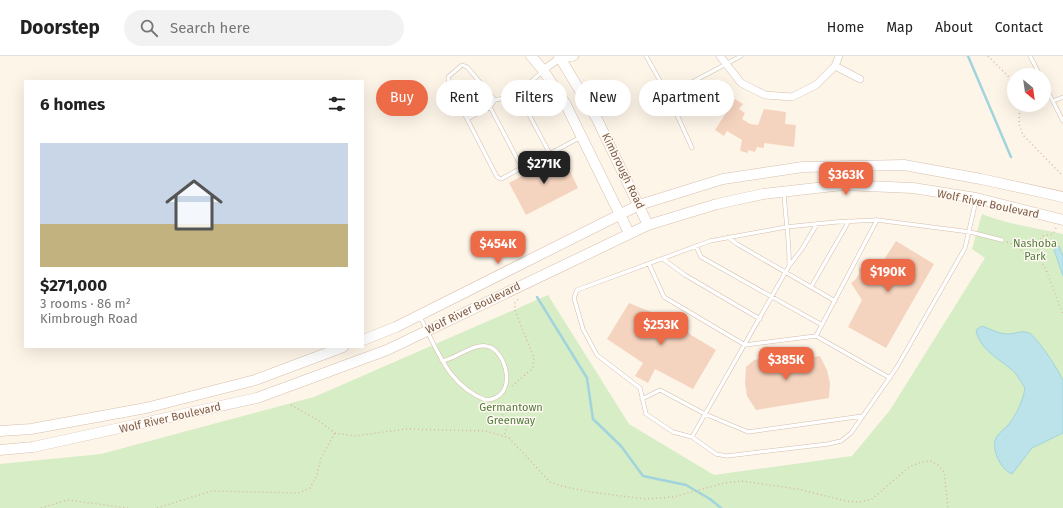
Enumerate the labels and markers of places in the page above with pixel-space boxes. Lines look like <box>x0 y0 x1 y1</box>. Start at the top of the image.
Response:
pin: $271K <box>516 151 572 185</box>
pin: $363K <box>818 162 874 196</box>
pin: $454K <box>470 231 526 265</box>
pin: $190K <box>860 259 916 293</box>
pin: $253K <box>633 312 689 346</box>
pin: $385K <box>758 347 814 381</box>

